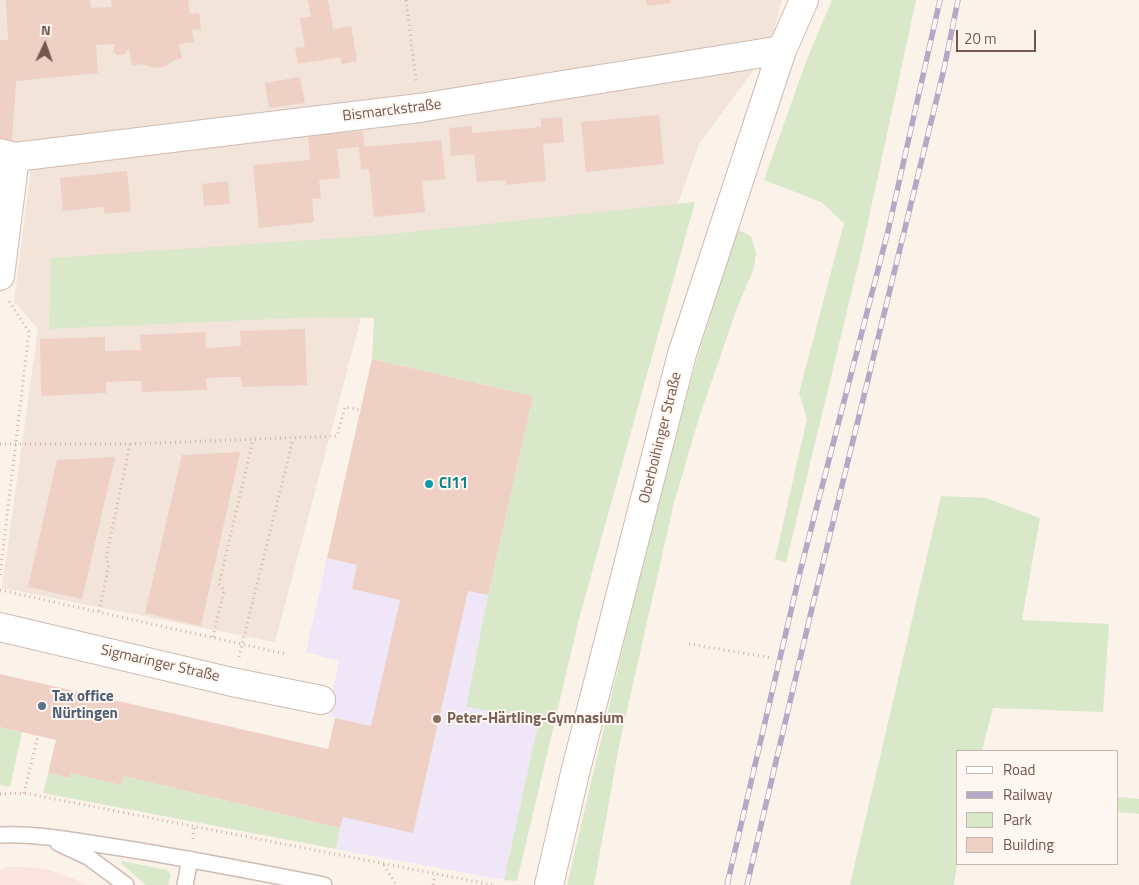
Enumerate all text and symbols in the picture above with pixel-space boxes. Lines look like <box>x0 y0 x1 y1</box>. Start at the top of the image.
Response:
text: N <box>40 19 51 40</box>
north arrow <box>20 20 70 70</box>
scale bar <box>959 20 1039 52</box>
text: 20 m <box>964 27 997 50</box>
street label: Bismarckstraße <box>342 96 442 126</box>
street label: Oberboihinger Straße <box>636 370 686 506</box>
place label: CI11 <box>439 475 468 493</box>
marker: CI11 <box>423 478 435 490</box>
street label: Sigmaringer Straße <box>99 642 221 686</box>
place label: Tax office Nürtingen <box>52 688 118 723</box>
marker: Tax office Nürtingen <box>36 700 48 712</box>
place label: Peter-Härtling-Gymnasium <box>447 710 624 728</box>
marker: Peter-Härtling-Gymnasium <box>431 713 443 725</box>
legend <box>956 750 1119 865</box>
text: Road <box>1003 758 1035 781</box>
text: Railway <box>1003 783 1053 806</box>
text: Park <box>1003 808 1032 831</box>
text: Building <box>1003 833 1054 856</box>

